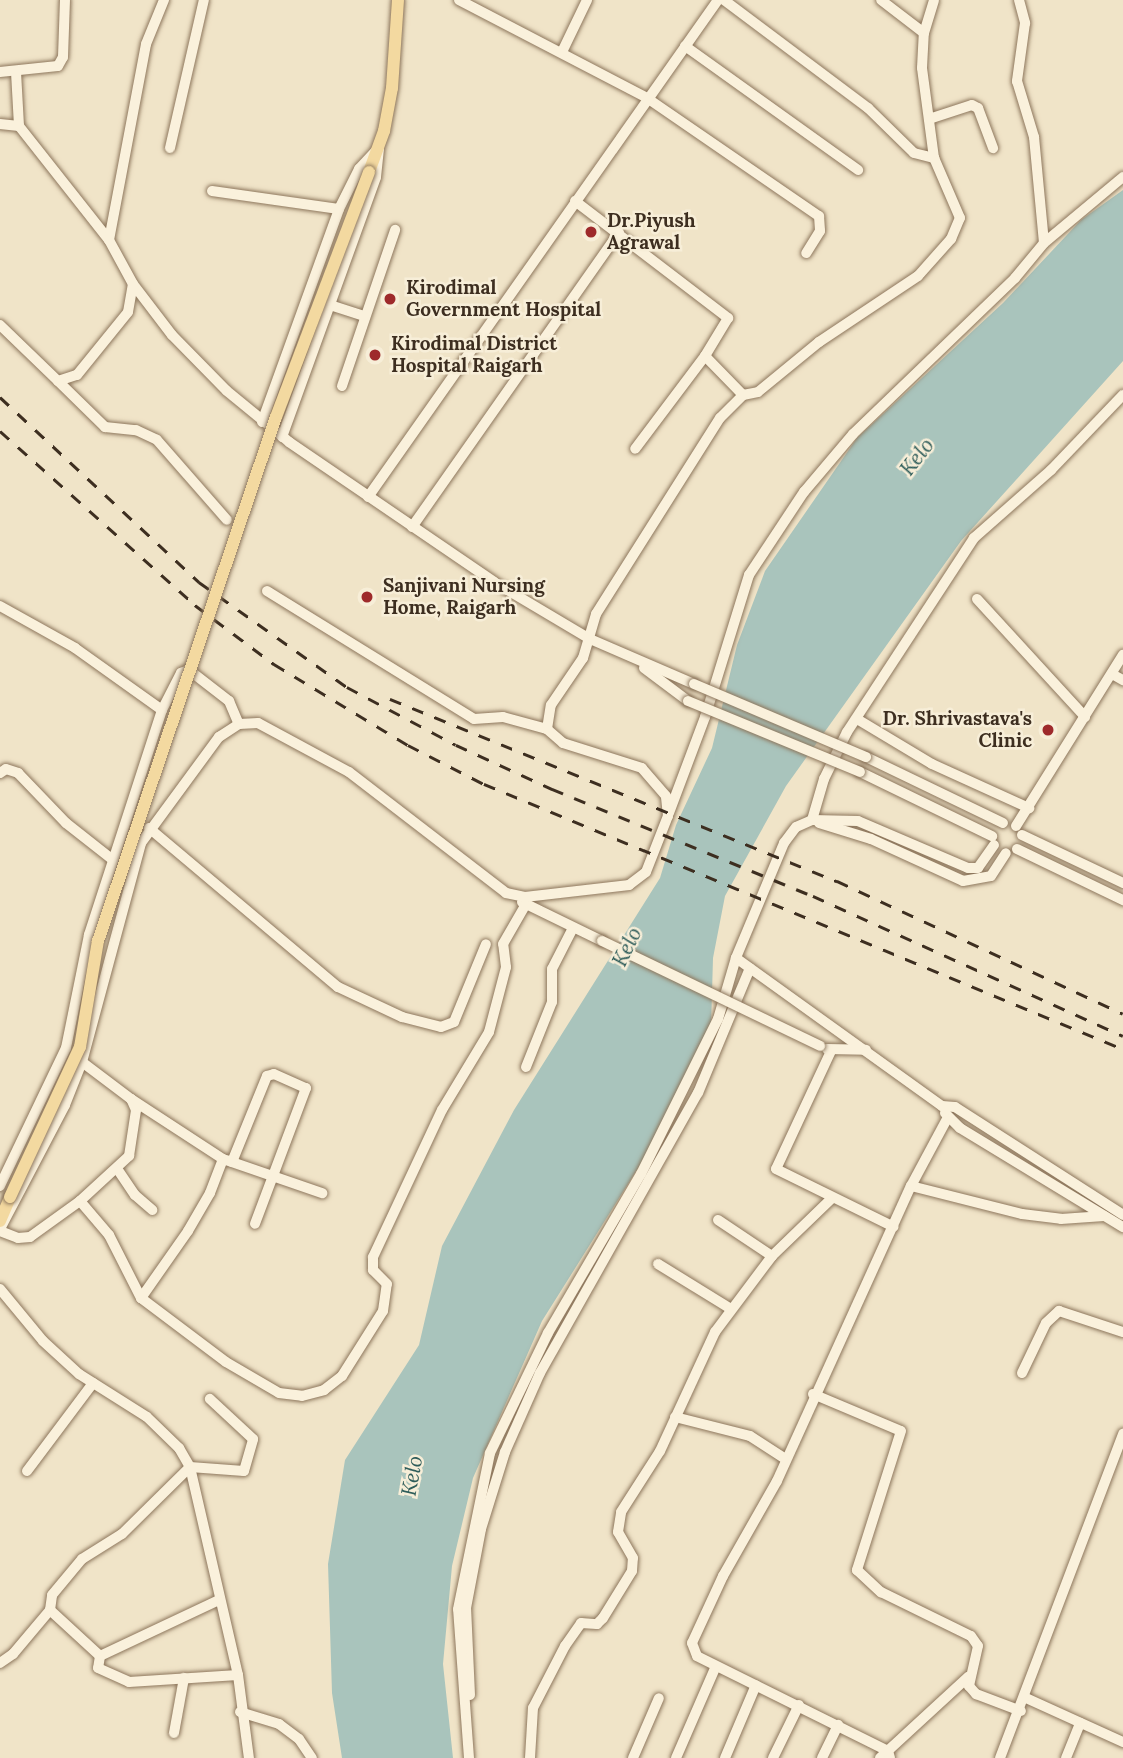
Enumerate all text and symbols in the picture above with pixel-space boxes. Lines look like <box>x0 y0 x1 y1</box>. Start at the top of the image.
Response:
place label: Dr.Piyush Agrawal <box>607 210 695 254</box>
marker: Dr.Piyush Agrawal <box>581 222 601 242</box>
place label: Kirodimal Government Hospital <box>406 277 601 321</box>
marker: Kirodimal Government Hospital <box>380 289 400 309</box>
place label: Kirodimal District Hospital Raigarh <box>391 333 557 377</box>
marker: Kirodimal District Hospital Raigarh <box>365 345 385 365</box>
water label: Kelo <box>895 433 939 481</box>
place label: Sanjivani Nursing Home, Raigarh <box>383 575 545 619</box>
marker: Sanjivani Nursing Home, Raigarh <box>357 587 377 607</box>
place label: Dr. Shrivastava's Clinic <box>883 708 1032 752</box>
marker: Dr. Shrivastava's Clinic <box>1038 720 1058 740</box>
water label: Kelo <box>607 923 647 971</box>
water label: Kelo <box>396 1454 428 1498</box>

